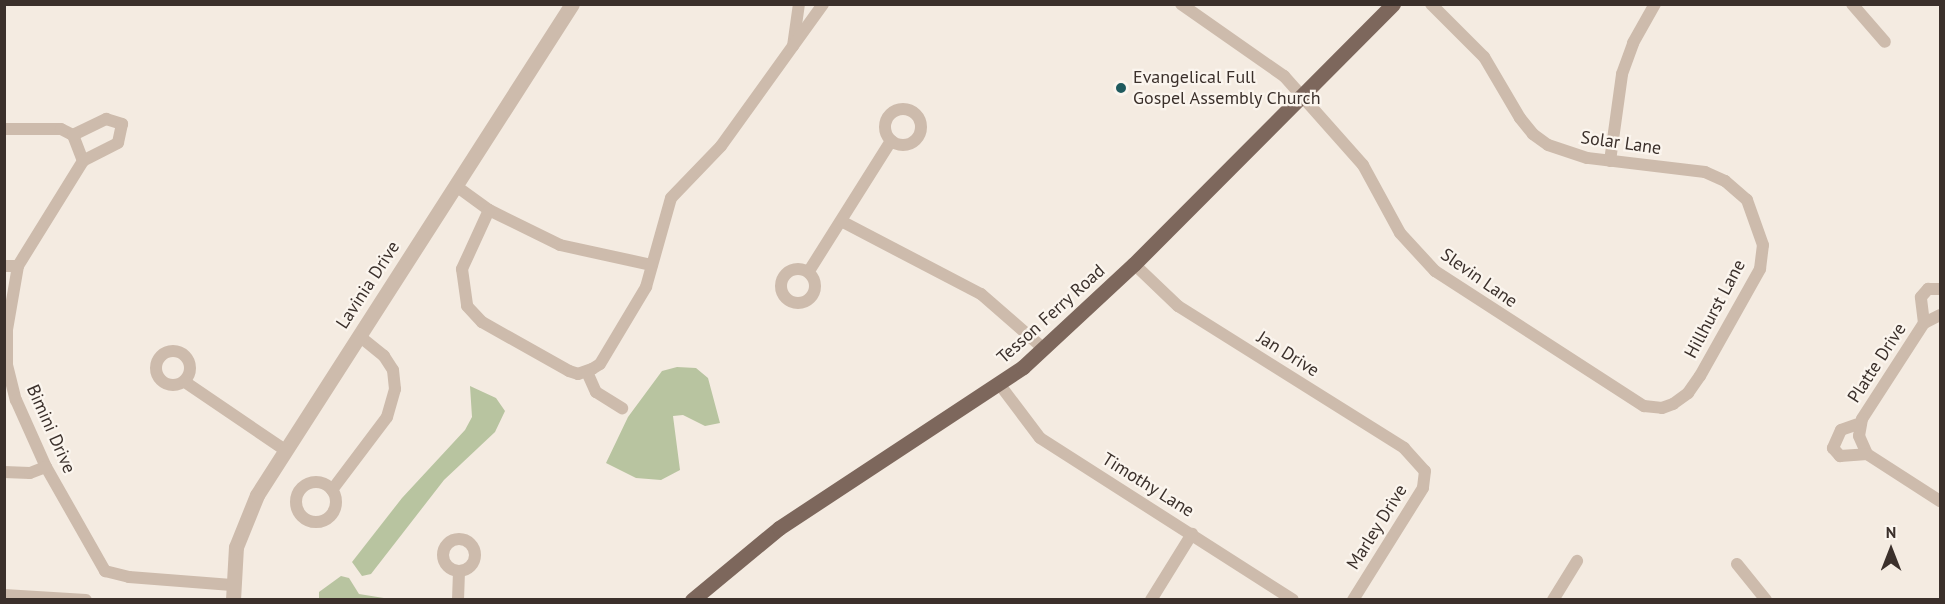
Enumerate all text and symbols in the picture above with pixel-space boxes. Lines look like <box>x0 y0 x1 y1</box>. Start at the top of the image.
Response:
place label: Evangelical Full Gospel Assembly Church <box>1133 67 1322 110</box>
marker: Evangelical Full Gospel Assembly Church <box>1114 81 1128 95</box>
street label: Solar Lane <box>1579 127 1663 159</box>
street label: Lavinia Drive <box>332 237 404 333</box>
street label: Slevin Lane <box>1437 244 1521 312</box>
street label: Hillhurst Lane <box>1680 256 1750 362</box>
street label: Tesson Ferry Road <box>992 260 1110 368</box>
street label: Platte Drive <box>1843 319 1911 407</box>
street label: Jan Drive <box>1253 327 1323 381</box>
street label: Bimini Drive <box>22 381 80 477</box>
street label: Timothy Lane <box>1098 448 1198 522</box>
street label: Marley Drive <box>1342 480 1412 574</box>
north arrow <box>1861 520 1921 580</box>
text: N <box>1886 522 1896 542</box>

